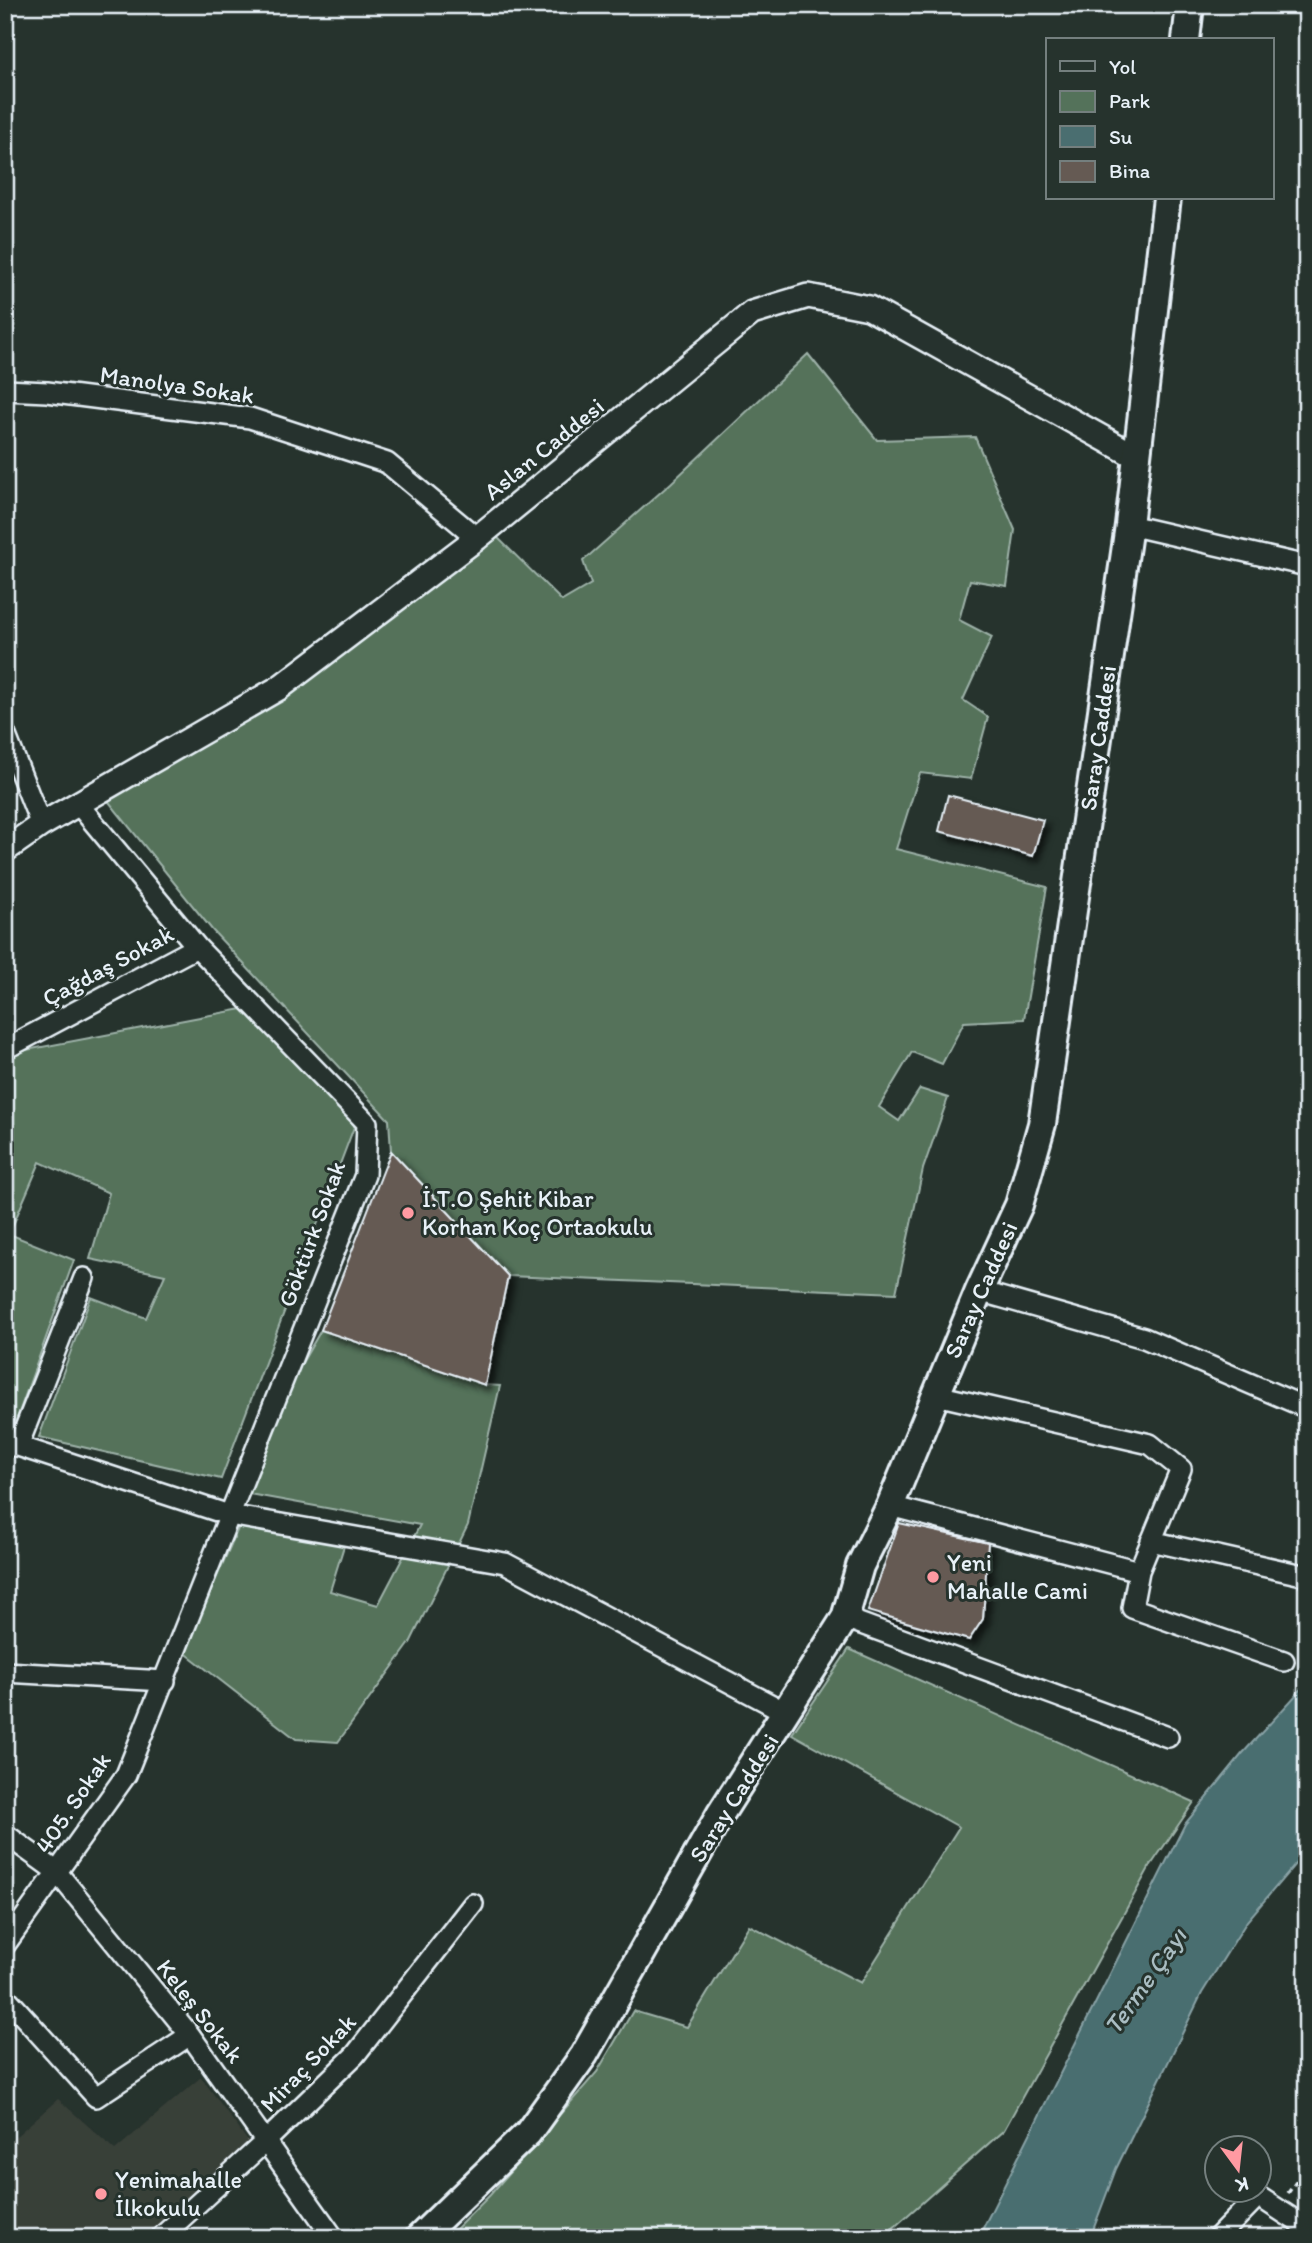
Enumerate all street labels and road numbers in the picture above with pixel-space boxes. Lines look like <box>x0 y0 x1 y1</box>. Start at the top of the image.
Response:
street label: Manolya Sokak <box>98 359 256 410</box>
street label: Aslan Caddesi <box>478 391 610 506</box>
street label: Saray Caddesi <box>1073 663 1122 812</box>
street label: Çağdaş Sokak <box>37 919 179 1012</box>
street label: Göktürk Sokak <box>272 1156 352 1311</box>
street label: Saray Caddesi <box>938 1217 1024 1363</box>
street label: Saray Caddesi <box>683 1728 785 1867</box>
street label: 405. Sokak <box>28 1747 117 1859</box>
street label: Keleş Sokak <box>151 1953 250 2069</box>
street label: Miraç Sokak <box>254 2007 362 2118</box>

